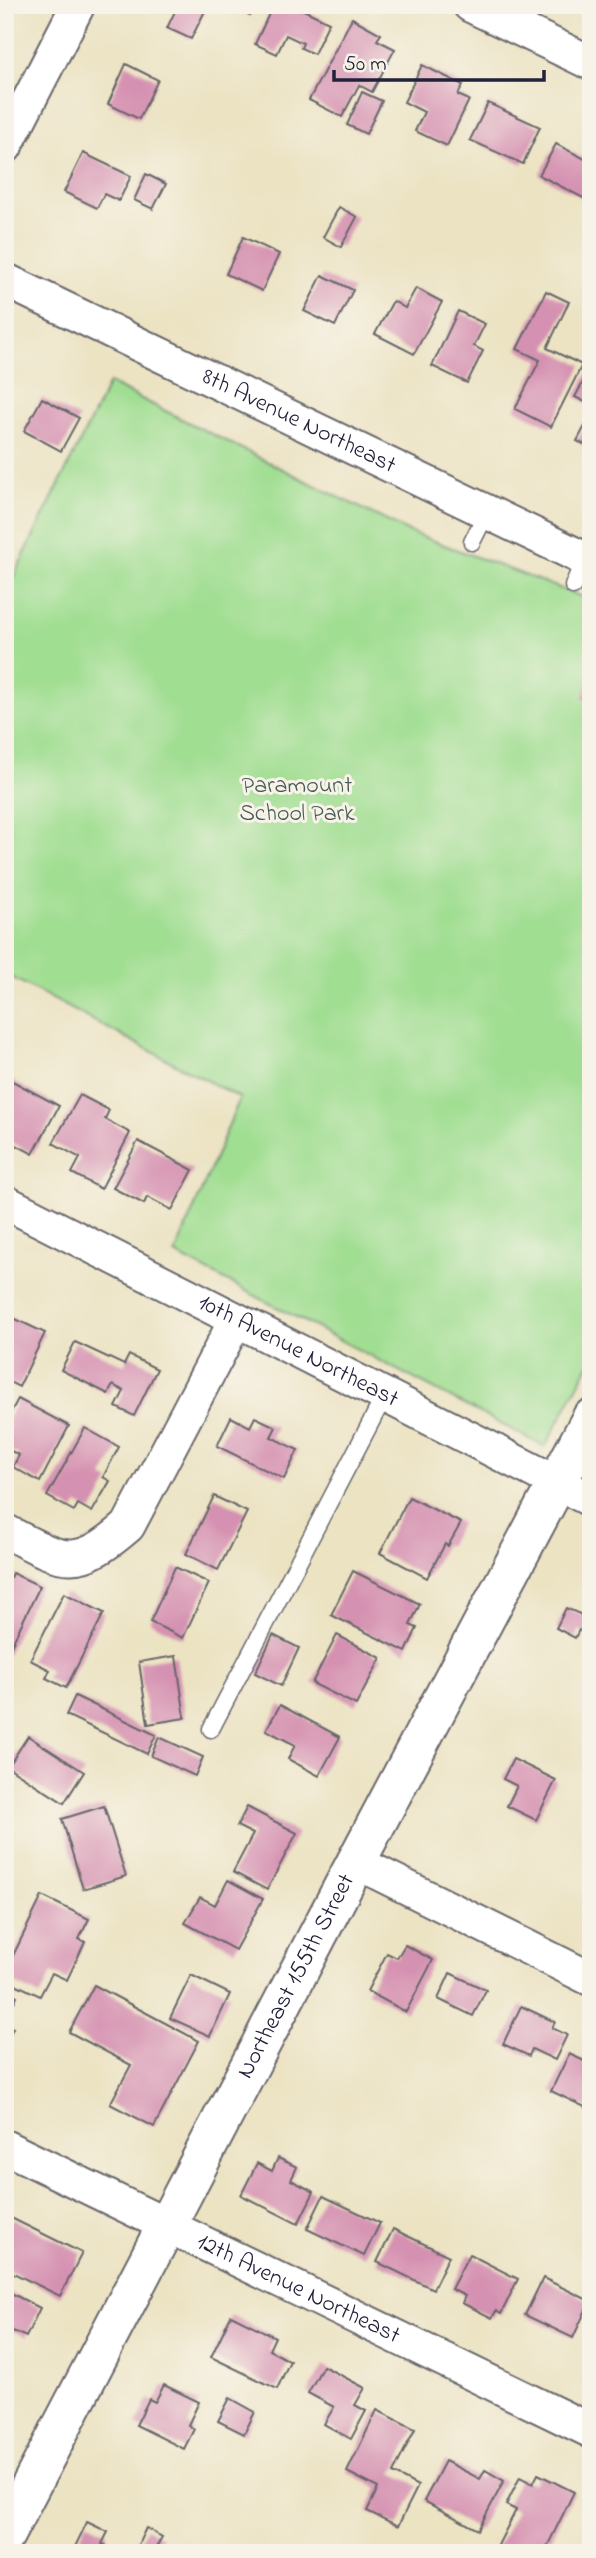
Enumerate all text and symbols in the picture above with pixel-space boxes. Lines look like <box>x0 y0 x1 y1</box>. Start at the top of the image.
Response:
scale bar <box>334 38 544 82</box>
text: 50 m <box>344 50 387 80</box>
street label: 8th Avenue Northeast <box>196 360 402 483</box>
park label: Paramount School Park <box>239 769 355 832</box>
street label: 10th Avenue Northeast <box>192 1285 405 1417</box>
street label: Northeast 155th Street <box>228 1868 364 2085</box>
street label: 12th Avenue Northeast <box>191 2225 406 2353</box>

